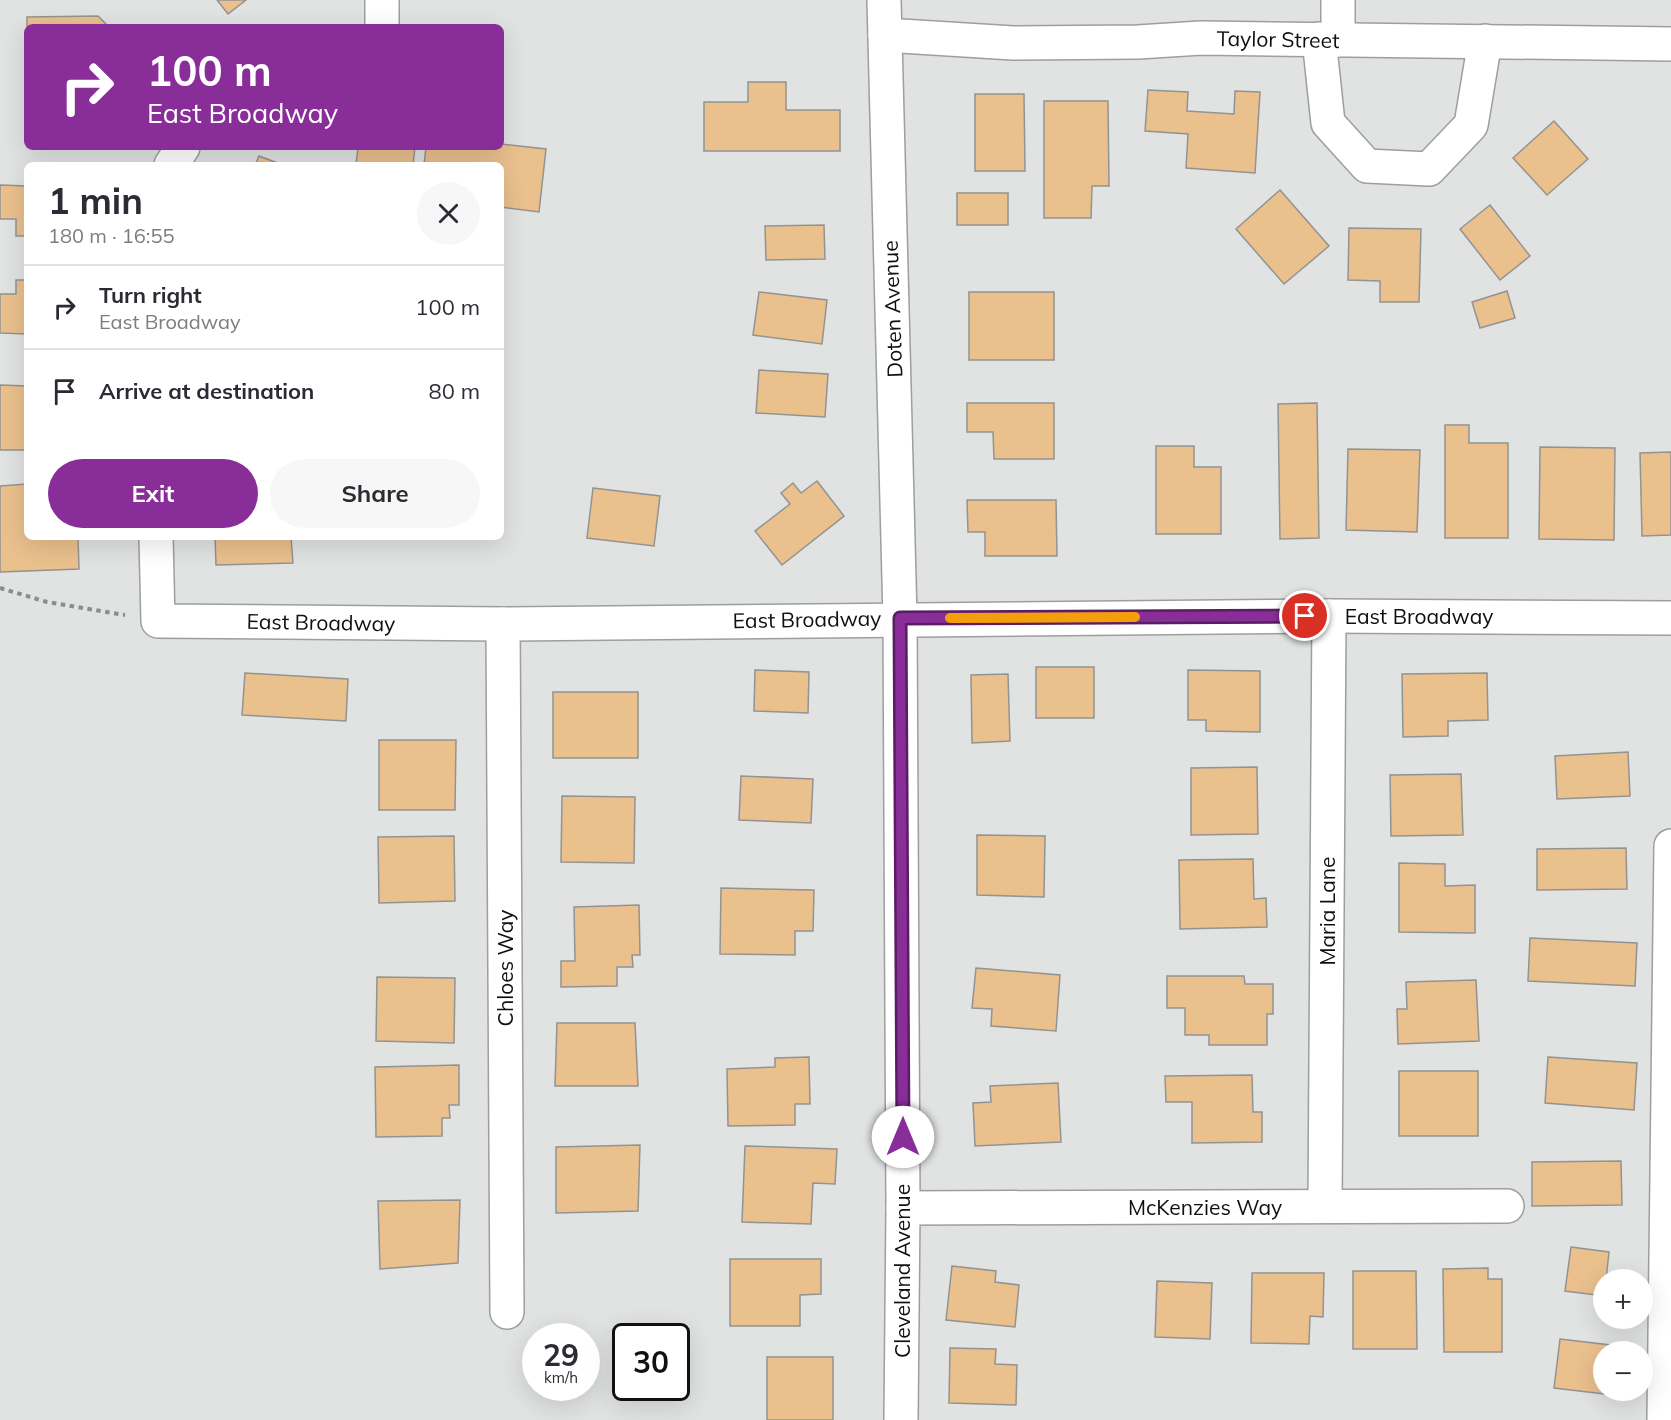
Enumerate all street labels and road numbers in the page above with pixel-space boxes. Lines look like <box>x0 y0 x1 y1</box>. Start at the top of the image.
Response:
street label: Taylor Street <box>1216 25 1340 53</box>
street label: Doten Avenue <box>877 240 907 378</box>
street label: East Broadway <box>1345 603 1493 629</box>
street label: East Broadway <box>732 605 882 633</box>
street label: East Broadway <box>246 608 396 636</box>
street label: Maria Lane <box>1314 856 1340 966</box>
street label: Chloes Way <box>492 910 518 1026</box>
street label: Cleveland Avenue <box>889 1184 915 1358</box>
street label: McKenzies Way <box>1128 1194 1282 1220</box>

